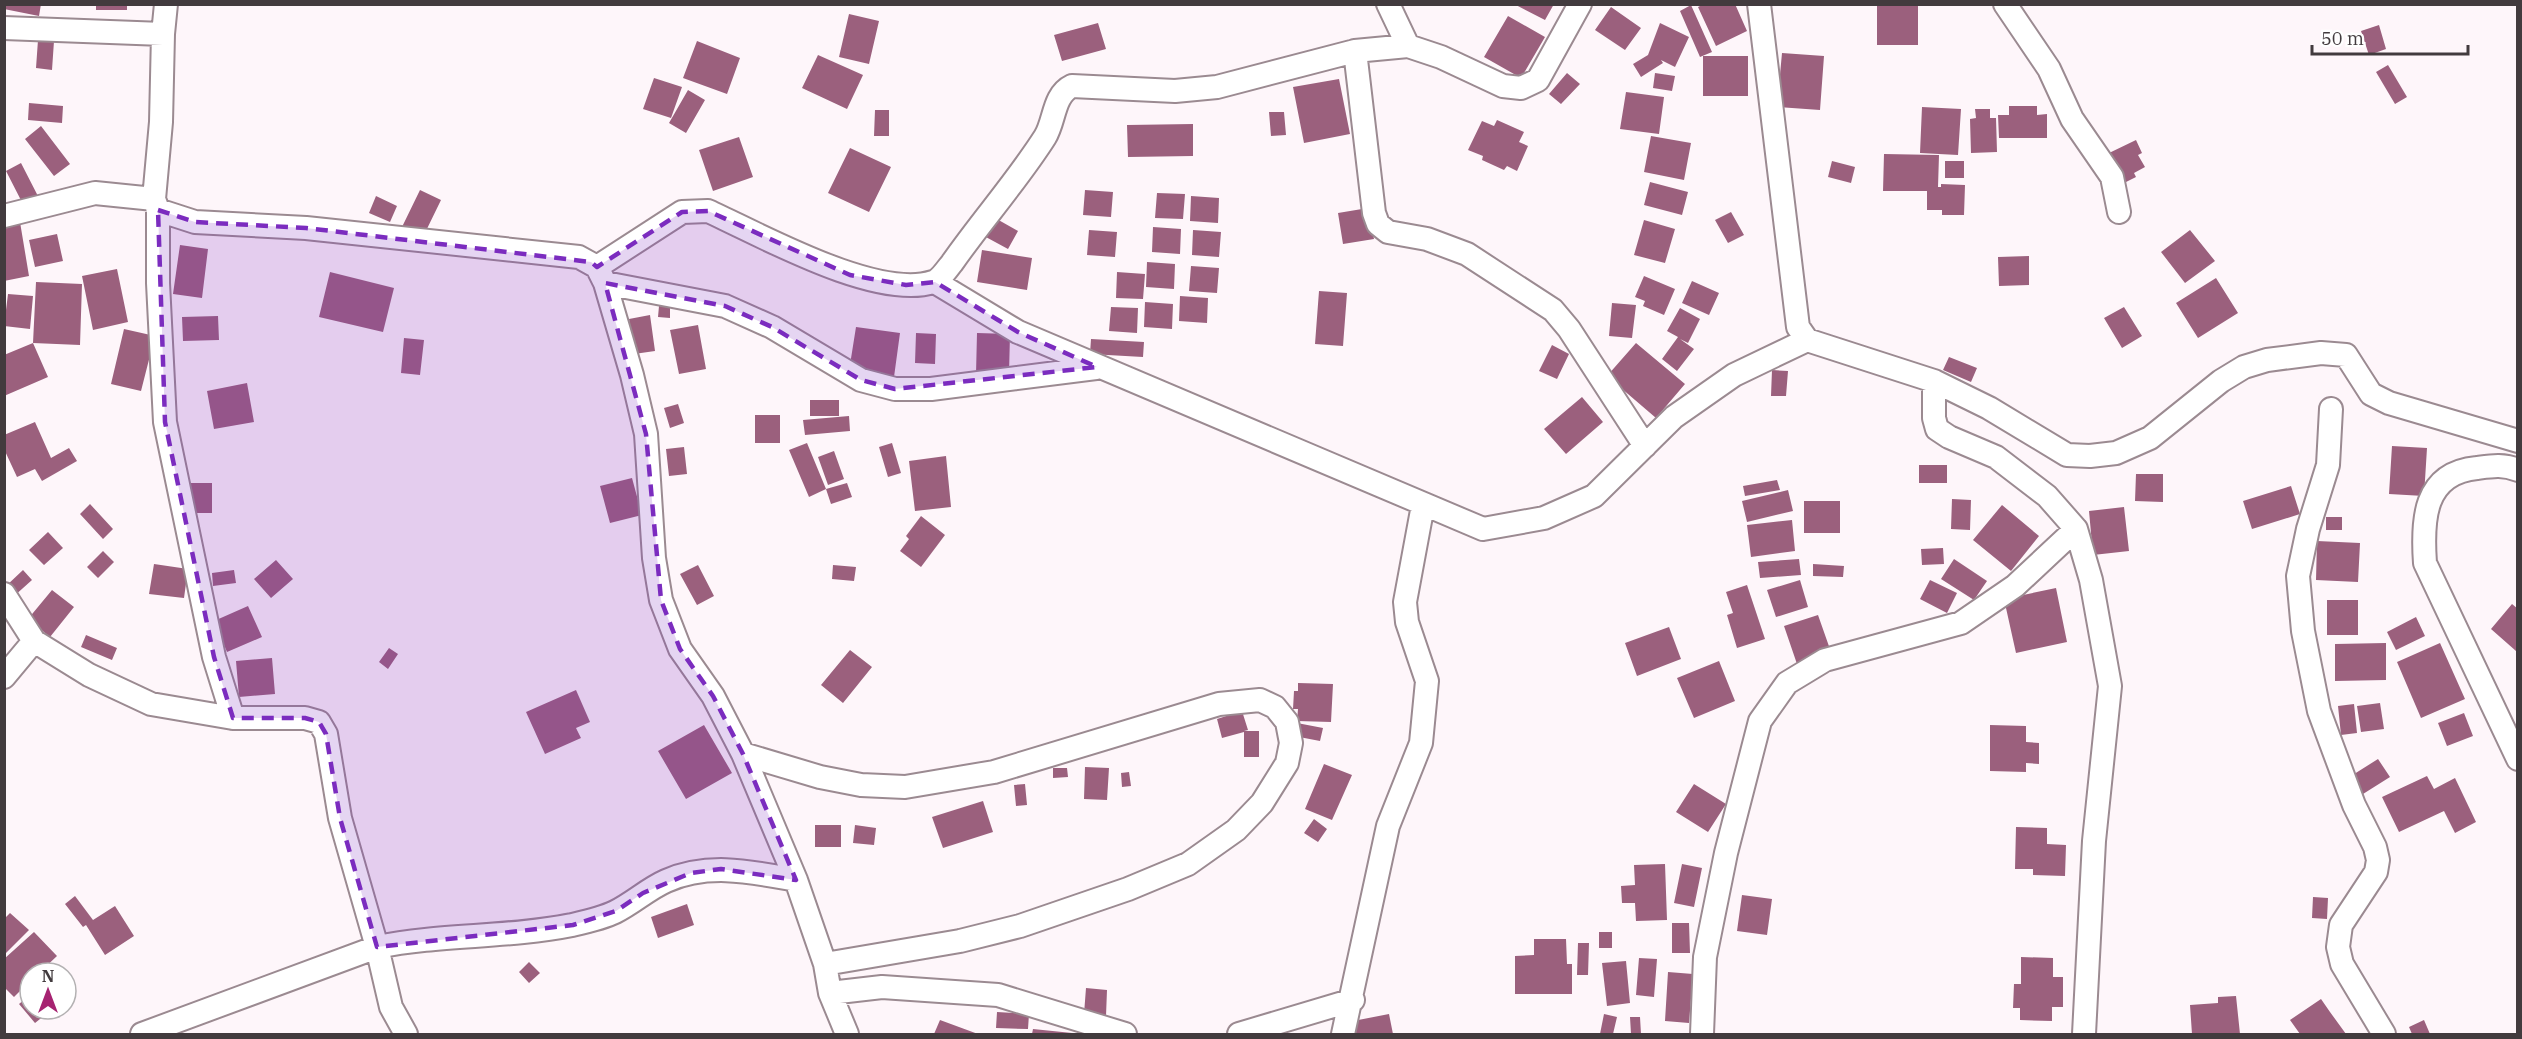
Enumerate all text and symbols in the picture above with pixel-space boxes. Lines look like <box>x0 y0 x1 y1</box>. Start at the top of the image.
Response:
scale bar <box>2312 18 2468 56</box>
text: 50 m <box>2321 27 2364 50</box>
north arrow <box>18 961 78 1021</box>
text: N <box>42 966 54 986</box>

